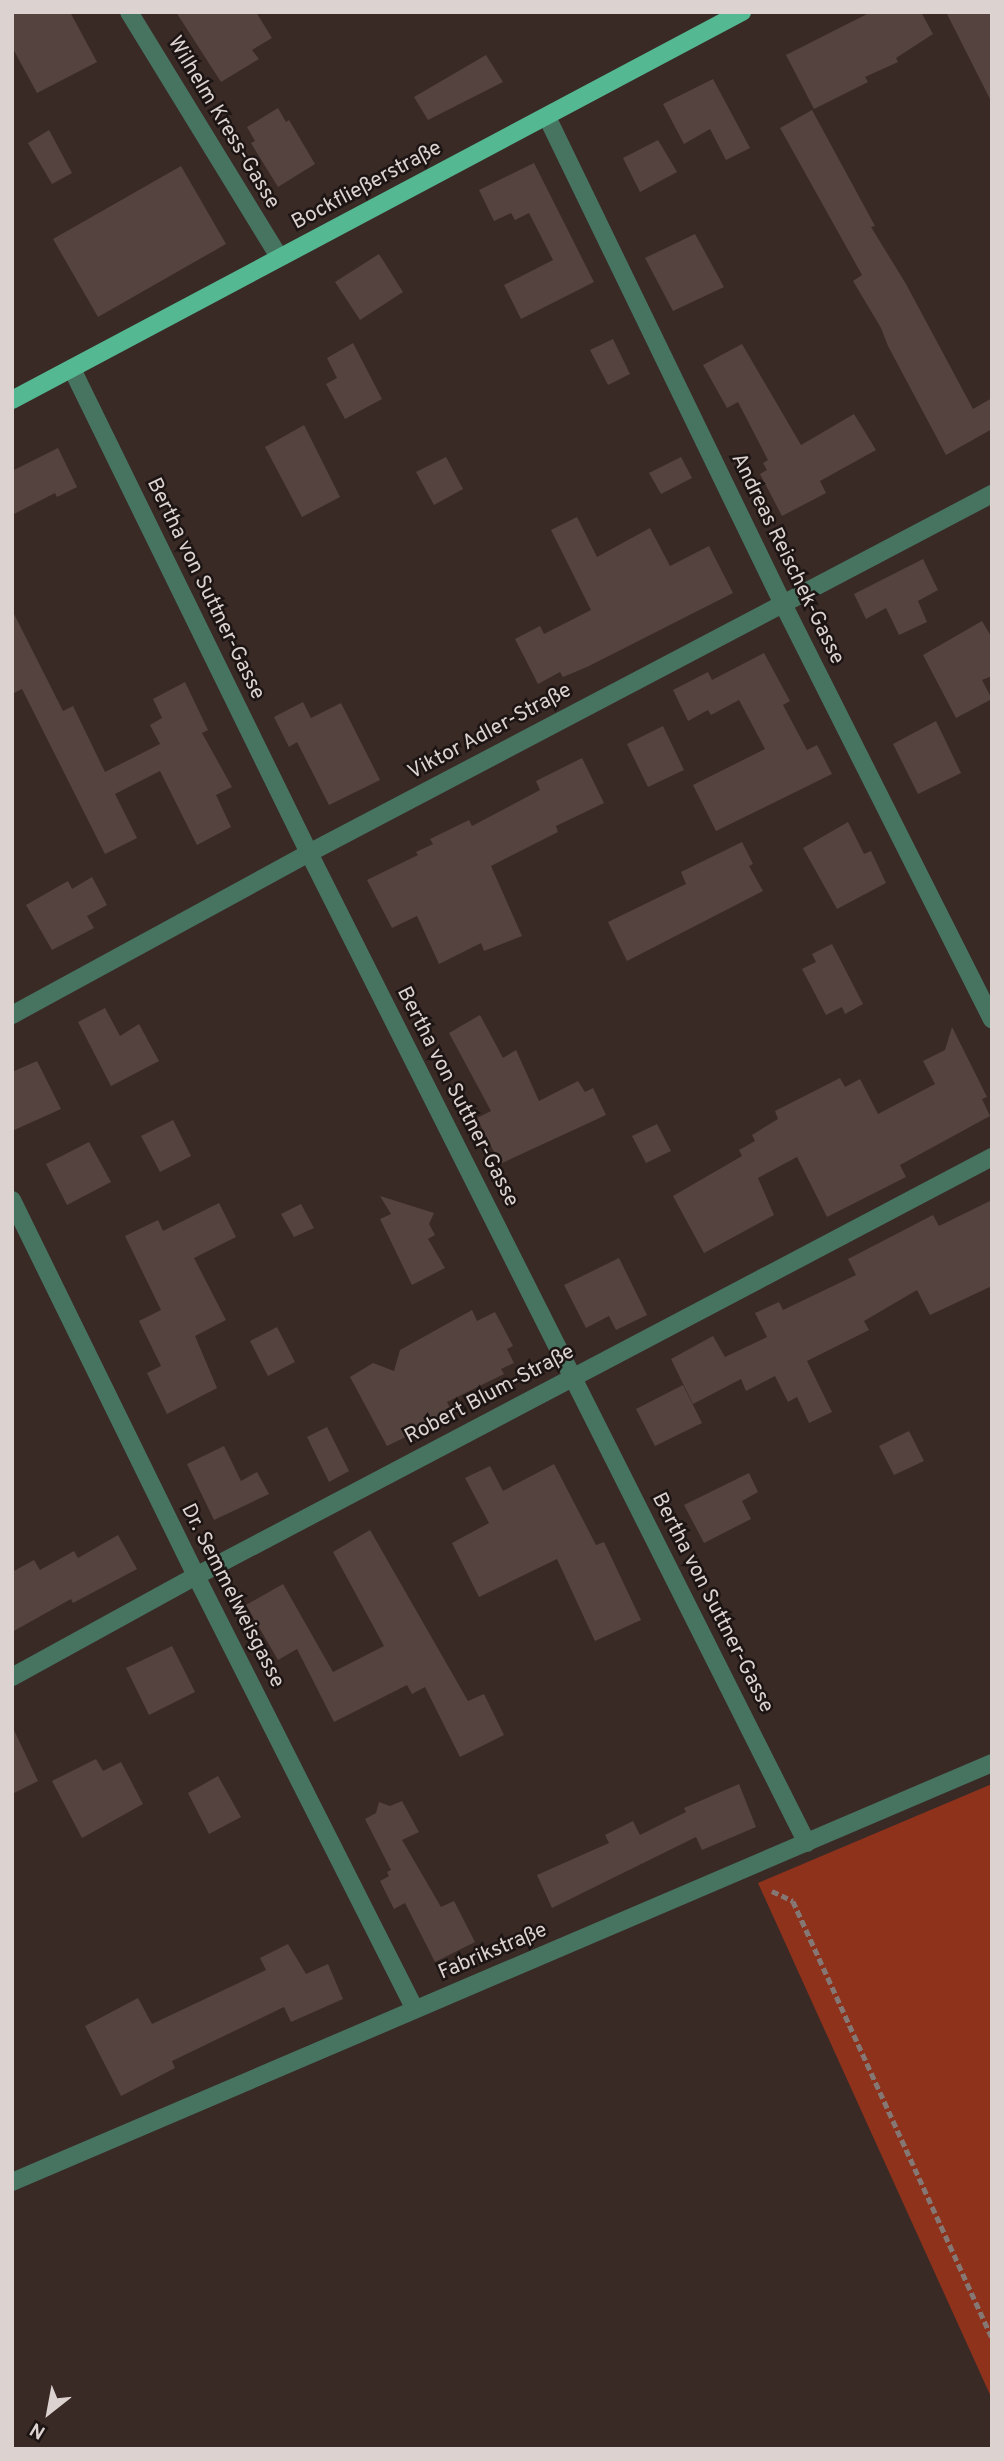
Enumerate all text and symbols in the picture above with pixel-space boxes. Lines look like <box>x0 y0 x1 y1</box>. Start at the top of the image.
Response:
street label: Wilhelm Kress-Gasse <box>161 32 285 214</box>
street label: Bockfließerstraße <box>288 136 446 236</box>
street label: Andreas Reischek-Gasse <box>725 449 849 669</box>
street label: Bertha von Suttner-Gasse <box>140 474 270 704</box>
street label: Viktor Adler-Straße <box>404 678 576 786</box>
street label: Bertha von Suttner-Gasse <box>390 983 524 1211</box>
street label: Robert Blum-Straße <box>401 1340 579 1450</box>
street label: Bertha von Suttner-Gasse <box>645 1489 779 1717</box>
street label: Dr. Semmelweisgasse <box>175 1500 289 1692</box>
street label: Fabrikstraße <box>435 1918 551 1986</box>
north arrow <box>14 2377 84 2447</box>
text: N <box>26 2416 50 2444</box>

